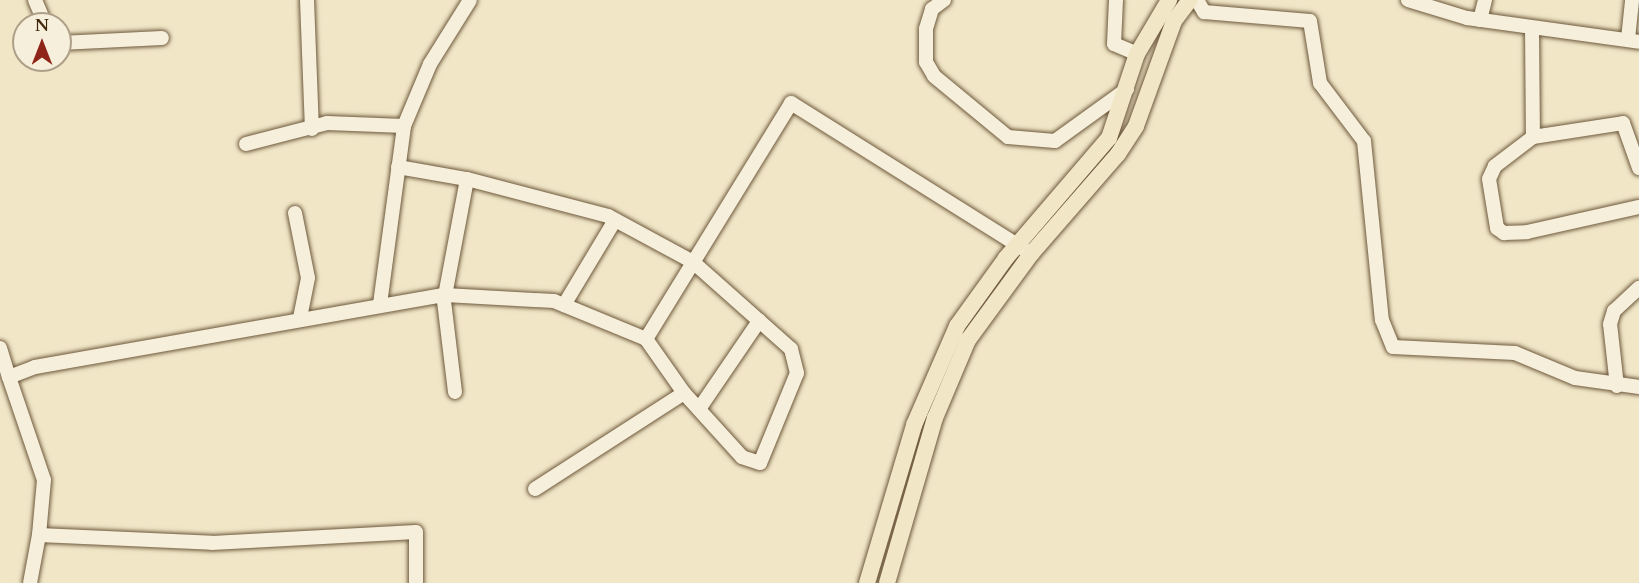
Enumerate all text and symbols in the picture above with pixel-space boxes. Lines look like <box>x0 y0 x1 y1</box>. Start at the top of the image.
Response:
north arrow <box>12 12 72 72</box>
text: N <box>35 15 49 37</box>

